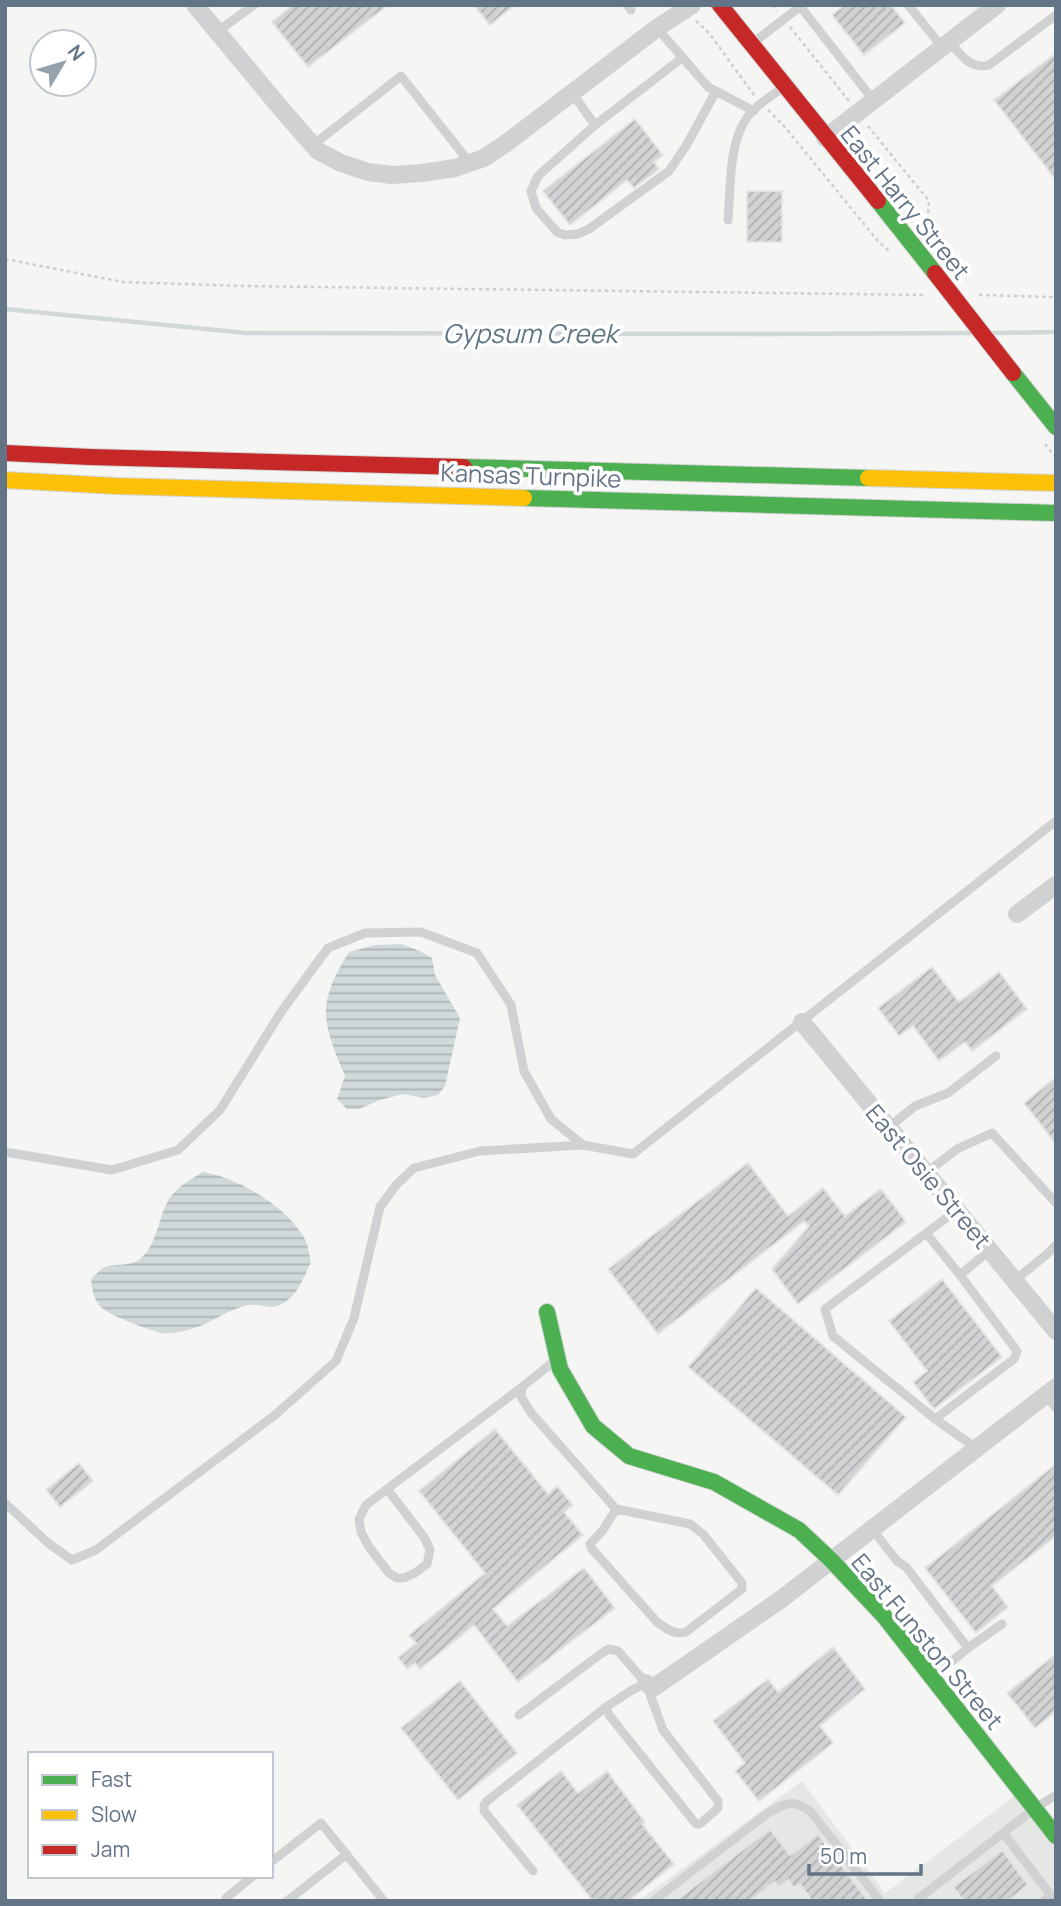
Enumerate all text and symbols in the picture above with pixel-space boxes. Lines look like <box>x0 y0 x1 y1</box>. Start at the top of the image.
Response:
north arrow <box>28 28 98 98</box>
text: N <box>62 39 91 66</box>
street label: East Harry Street <box>834 118 978 286</box>
water label: Gypsum Creek <box>443 315 621 351</box>
street label: Kansas Turnpike <box>440 455 622 495</box>
street label: East Osie Street <box>859 1097 999 1255</box>
street label: East Funston Street <box>845 1546 1011 1736</box>
legend <box>28 1752 273 1878</box>
text: Fast <box>91 1765 132 1793</box>
text: Slow <box>91 1800 137 1828</box>
scale bar <box>809 1832 921 1876</box>
text: Jam <box>91 1835 130 1863</box>
text: 50 m <box>820 1842 867 1870</box>

